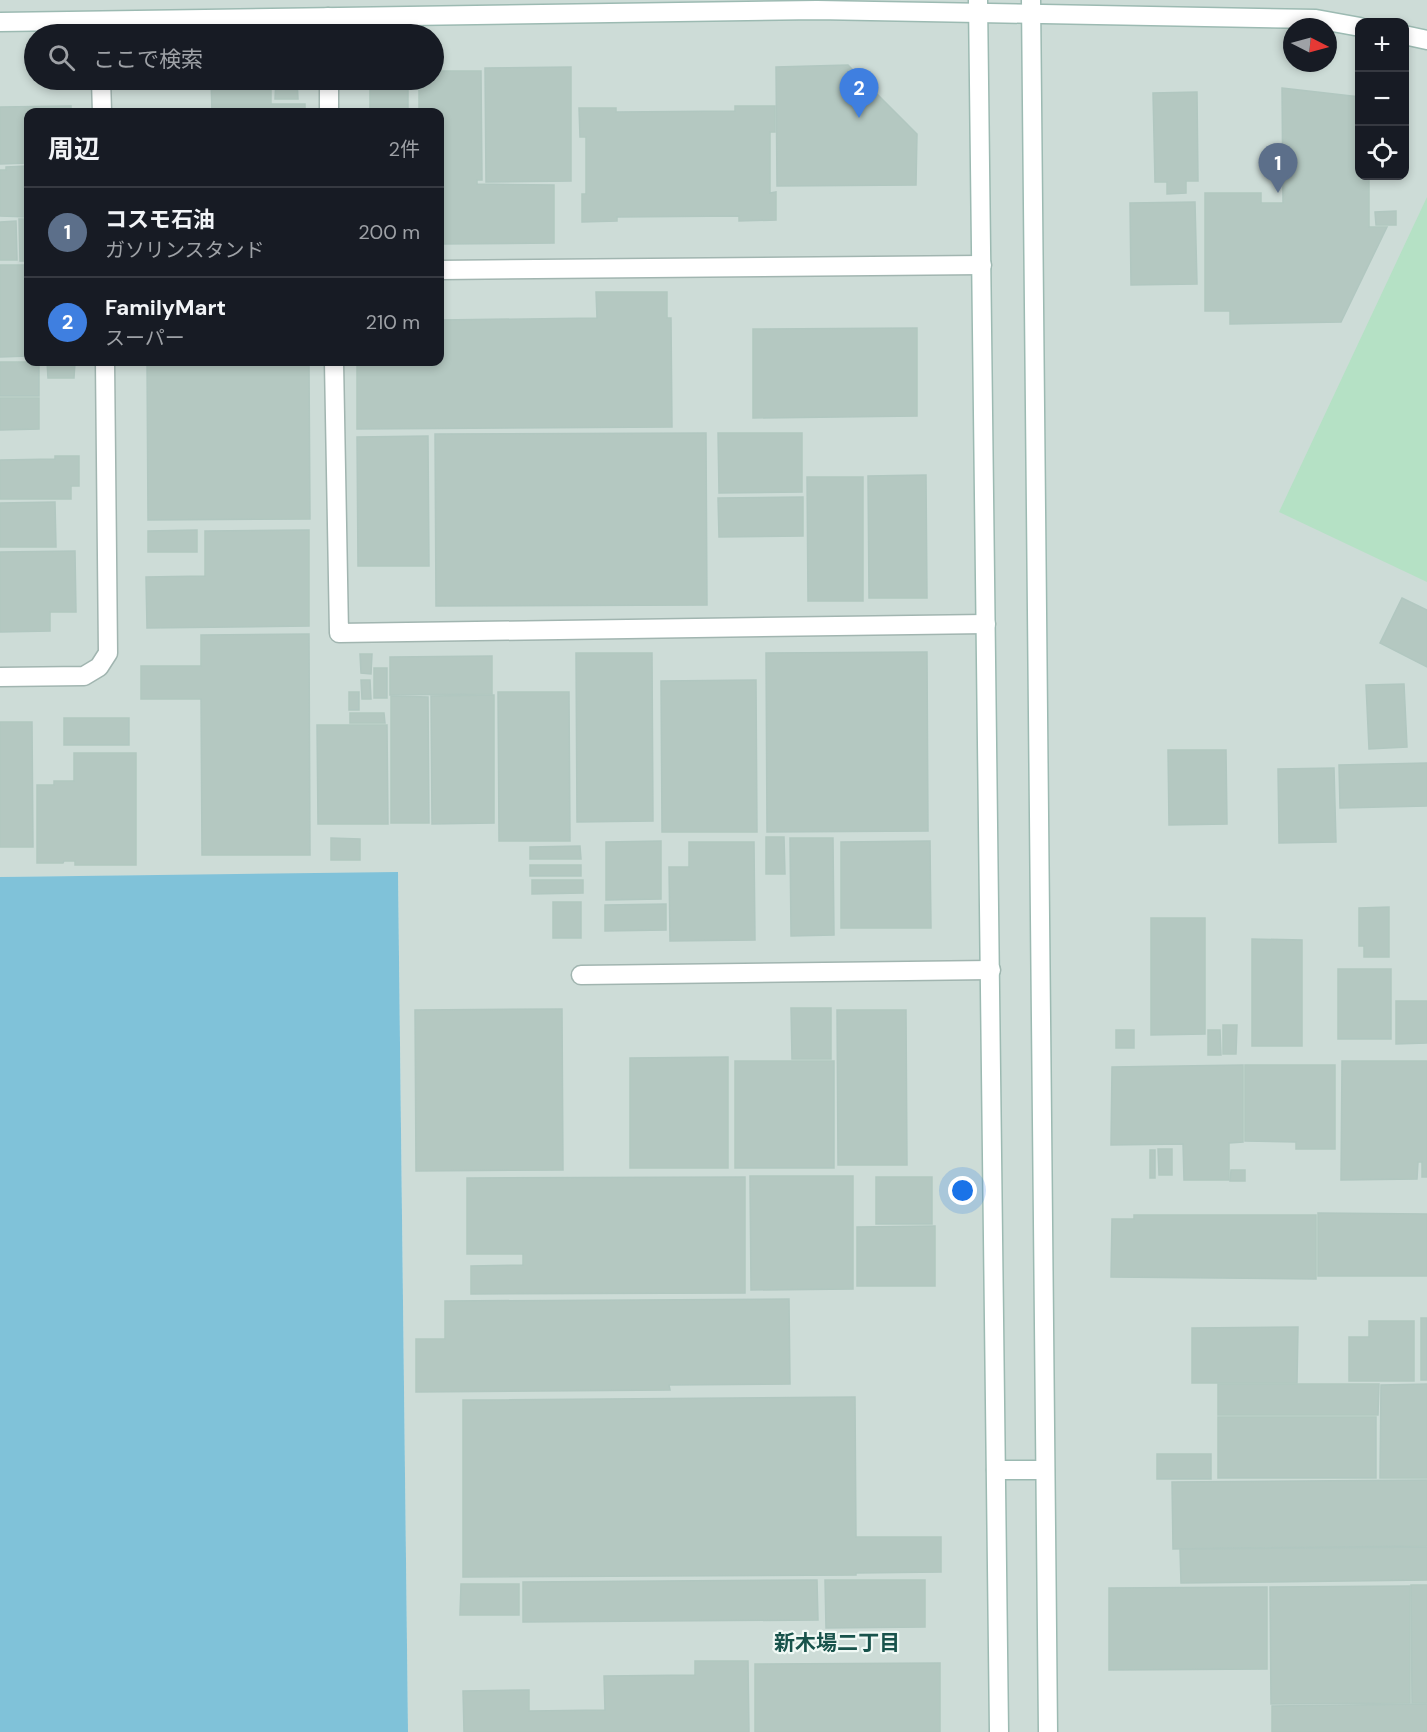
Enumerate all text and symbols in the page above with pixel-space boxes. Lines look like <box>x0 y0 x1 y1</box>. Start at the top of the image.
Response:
north arrow <box>1283 18 1337 72</box>
map controls <box>1355 18 1409 180</box>
button: + <box>1355 18 1409 72</box>
search box <box>24 24 444 90</box>
icon: search <box>45 41 78 74</box>
text: ここで検索 <box>93 45 203 74</box>
pin: 2 <box>840 68 878 118</box>
button: − <box>1355 72 1409 126</box>
button: locate <box>1355 126 1409 180</box>
text: 周辺 <box>48 132 100 166</box>
text: 2件 <box>388 136 420 162</box>
pin: 1 <box>1258 144 1298 193</box>
text: コスモ石油 <box>105 205 215 234</box>
text: 1 <box>64 219 71 245</box>
text: 200 m <box>358 219 420 245</box>
text: ガソリンスタンド <box>105 237 265 263</box>
text: FamilyMart <box>105 293 226 322</box>
text: 2 <box>62 309 73 335</box>
text: 210 m <box>365 309 420 335</box>
text: スーパー <box>105 325 185 351</box>
your location <box>948 1176 977 1205</box>
district label: 新木場二丁目 <box>774 1629 900 1657</box>

